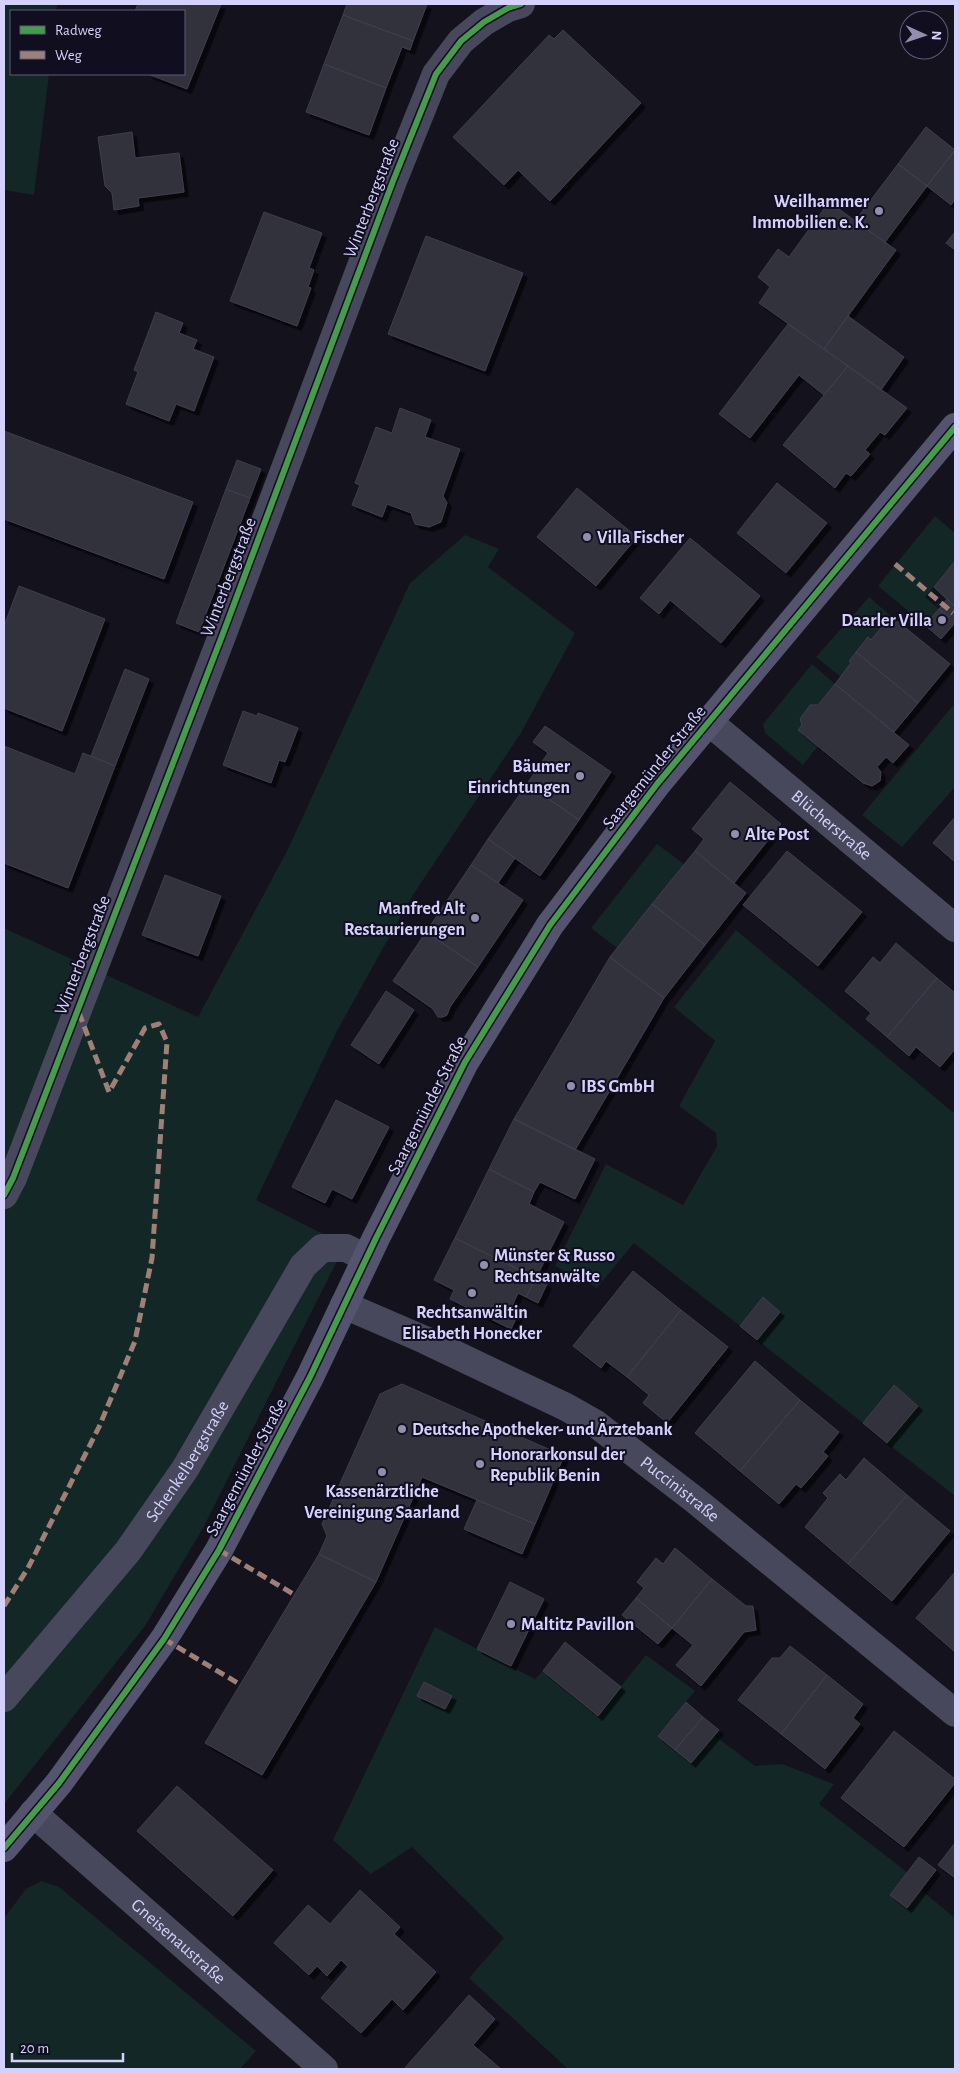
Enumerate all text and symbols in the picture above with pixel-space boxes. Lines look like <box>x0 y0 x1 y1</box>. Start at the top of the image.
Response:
legend <box>10 10 185 75</box>
north arrow <box>899 10 949 60</box>
text: Radweg <box>55 23 102 38</box>
text: N <box>929 30 943 41</box>
text: Weg <box>55 48 83 63</box>
street label: Winterbergstraße <box>341 136 403 260</box>
place label: Weilhammer Immobilien e. K. <box>752 193 870 232</box>
marker: Weilhammer Immobilien e. K. <box>873 205 885 217</box>
street label: Winterbergstraße <box>198 515 260 639</box>
place label: Villa Fischer <box>597 529 685 547</box>
marker: Villa Fischer <box>581 531 593 543</box>
place label: Daarler Villa <box>841 612 932 630</box>
marker: Daarler Villa <box>936 614 948 626</box>
street label: Saargemünder Straße <box>600 703 710 833</box>
place label: Bäumer Einrichtungen <box>467 758 571 797</box>
marker: Bäumer Einrichtungen <box>574 770 586 782</box>
street label: Blücherstraße <box>788 787 875 864</box>
place label: Alte Post <box>745 826 809 844</box>
marker: Alte Post <box>729 828 741 840</box>
street label: Winterbergstraße <box>52 893 114 1017</box>
place label: Manfred Alt Restaurierungen <box>344 900 465 939</box>
marker: Manfred Alt Restaurierungen <box>469 912 481 924</box>
street label: Saargemünder Straße <box>385 1033 471 1178</box>
place label: IBS GmbH <box>581 1078 655 1096</box>
marker: IBS GmbH <box>565 1080 577 1092</box>
place label: Münster & Russo Rechtsanwälte <box>494 1247 615 1286</box>
marker: Münster & Russo Rechtsanwälte <box>478 1259 490 1271</box>
marker: Rechtsanwältin Elisabeth Honecker <box>466 1287 478 1299</box>
place label: Rechtsanwältin Elisabeth Honecker <box>402 1304 543 1343</box>
street label: Saargemünder Straße <box>203 1396 291 1539</box>
street label: Schenkelbergstraße <box>143 1398 233 1526</box>
place label: Deutsche Apotheker- und Ärztebank <box>412 1418 673 1439</box>
marker: Deutsche Apotheker- und Ärztebank <box>396 1423 408 1435</box>
place label: Honorarkonsul der Republik Benin <box>490 1446 626 1485</box>
street label: Puccinistraße <box>637 1453 722 1526</box>
marker: Honorarkonsul der Republik Benin <box>474 1458 486 1470</box>
marker: Kassenärztliche Vereinigung Saarland <box>376 1466 388 1478</box>
place label: Kassenärztliche Vereinigung Saarland <box>304 1483 460 1522</box>
place label: Maltitz Pavillon <box>521 1616 634 1634</box>
marker: Maltitz Pavillon <box>505 1618 517 1630</box>
street label: Gneisenaustraße <box>127 1896 229 1988</box>
scale bar <box>12 2030 124 2062</box>
text: 20 m <box>20 2041 49 2056</box>

